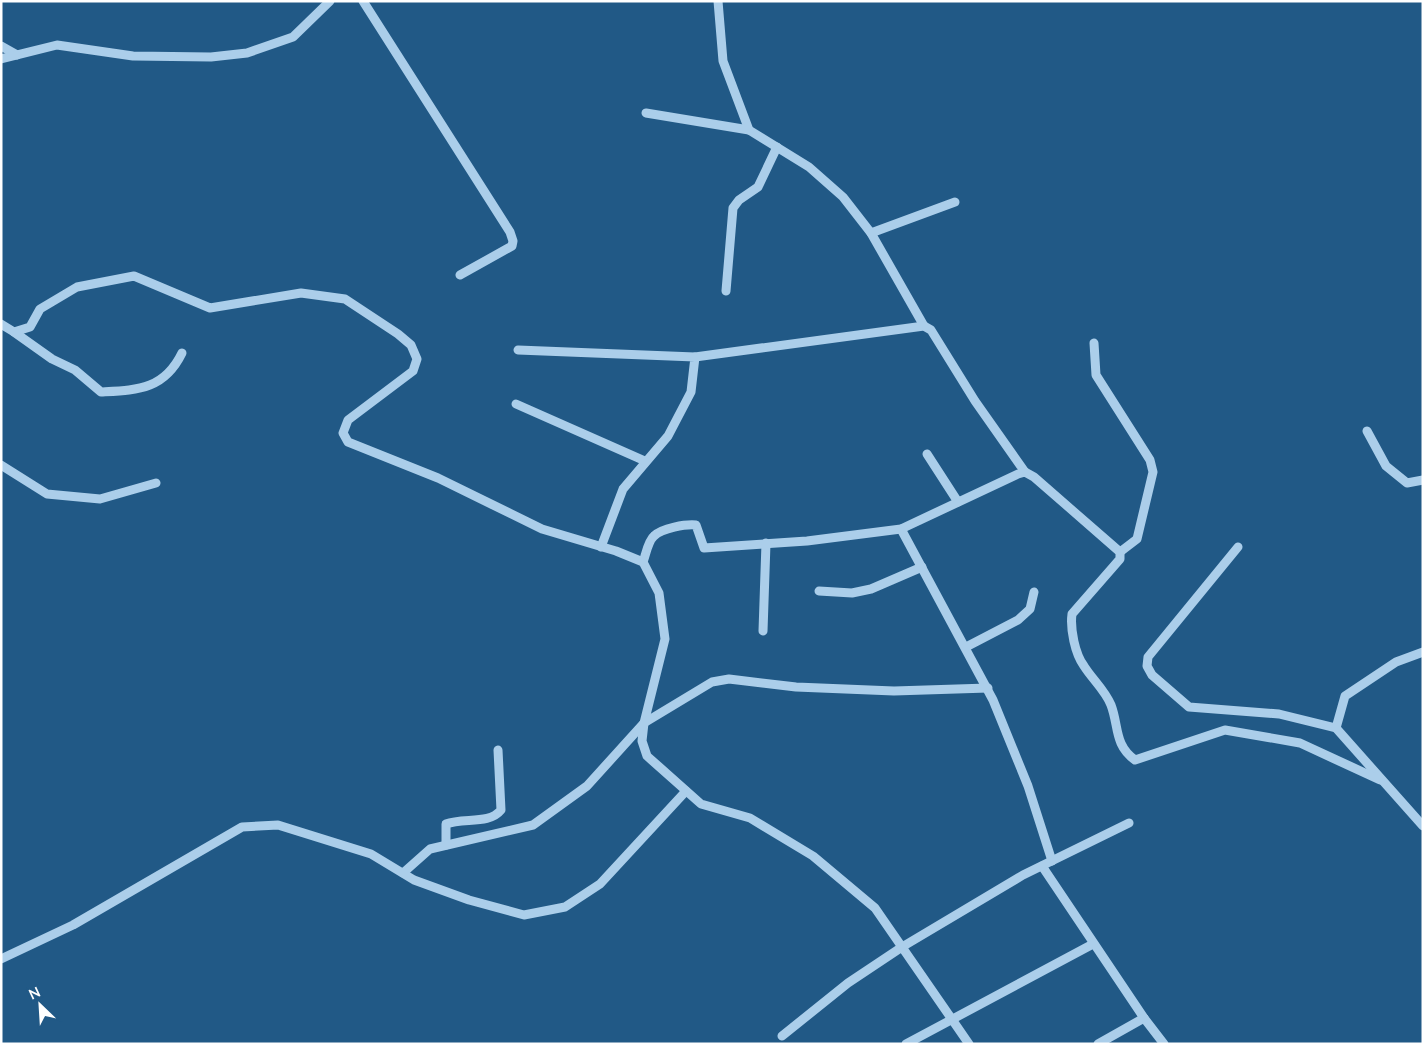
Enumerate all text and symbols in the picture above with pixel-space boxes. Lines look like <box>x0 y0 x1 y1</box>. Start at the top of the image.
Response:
north arrow <box>15 980 65 1030</box>
text: N <box>26 983 43 1003</box>

